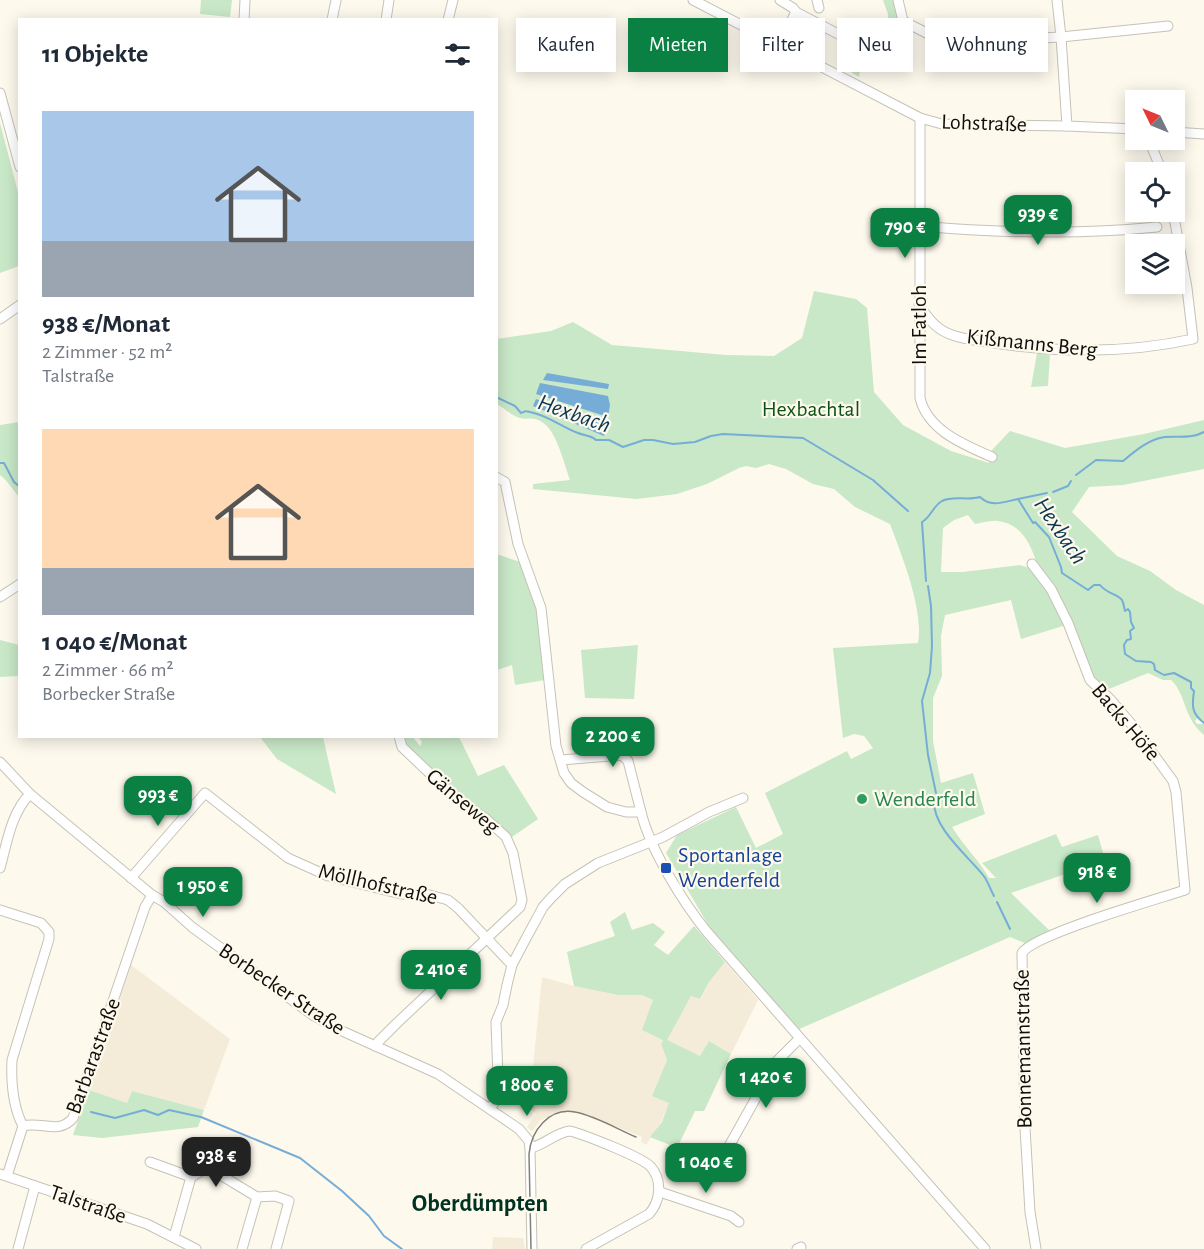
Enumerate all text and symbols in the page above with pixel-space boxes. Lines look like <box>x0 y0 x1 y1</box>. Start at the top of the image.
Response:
chip: Kaufen <box>516 18 616 72</box>
chip: Mieten <box>628 18 728 72</box>
chip: Filter <box>740 18 825 72</box>
chip: Neu <box>837 18 913 72</box>
chip: Wohnung <box>925 18 1048 72</box>
icon: filters <box>441 38 474 71</box>
text: 11 Objekte <box>42 41 148 67</box>
north arrow <box>1125 90 1185 150</box>
map controls <box>1125 90 1185 294</box>
street label: Lohstraße <box>941 111 1027 135</box>
icon: home <box>204 150 312 258</box>
button: locate <box>1125 162 1185 222</box>
pin: 939 € <box>996 195 1080 246</box>
text: 939 € <box>1018 204 1058 224</box>
pin: 790 € <box>863 208 947 259</box>
text: 790 € <box>884 217 926 237</box>
button: layers <box>1125 234 1185 294</box>
street label: Im Fatloh <box>908 285 930 365</box>
text: 938 €/Monat <box>42 311 170 337</box>
street label: Kißmanns Berg <box>966 325 1099 361</box>
text: 2 Zimmer · 52 m² <box>42 342 172 362</box>
text: Talstraße <box>42 366 114 386</box>
water label: Hexbach <box>535 390 613 438</box>
park label: Hexbachtal <box>762 398 860 420</box>
icon: home <box>204 468 312 576</box>
water label: Hexbach <box>1029 493 1091 569</box>
text: 1 040 €/Monat <box>42 629 187 655</box>
text: 2 Zimmer · 66 m² <box>42 660 174 680</box>
street label: Backs Höfe <box>1087 679 1165 765</box>
text: Borbecker Straße <box>42 684 175 704</box>
pin: 2 200 € <box>558 717 668 768</box>
text: 2 200 € <box>585 726 641 746</box>
street label: Gänseweg <box>422 764 504 838</box>
pin: 993 € <box>116 776 200 827</box>
text: 993 € <box>138 785 178 805</box>
place label: Wenderfeld <box>874 788 976 810</box>
marker: Wenderfeld <box>855 792 869 806</box>
place label: Sportanlage Wenderfeld <box>678 844 782 891</box>
pin: 918 € <box>1055 853 1139 904</box>
street label: Möllhofstraße <box>316 860 440 908</box>
marker: Sportanlage Wenderfeld <box>659 861 673 875</box>
text: 918 € <box>1077 862 1117 882</box>
pin: 1 950 € <box>148 867 258 918</box>
text: 1 950 € <box>177 876 229 896</box>
street label: Borbecker Straße <box>215 939 349 1039</box>
pin: 2 410 € <box>386 950 496 1001</box>
text: 2 410 € <box>415 959 467 979</box>
street label: Bonnemannstraße <box>1011 969 1035 1129</box>
street label: Barbarastraße <box>62 995 124 1117</box>
pin: 1 420 € <box>711 1058 821 1109</box>
pin: 1 800 € <box>472 1066 582 1117</box>
text: 1 420 € <box>740 1067 792 1087</box>
text: 1 800 € <box>500 1075 554 1095</box>
pin: 938 € <box>174 1137 258 1188</box>
pin: 1 040 € <box>651 1143 761 1194</box>
text: 938 € <box>196 1146 236 1166</box>
text: 1 040 € <box>679 1152 733 1172</box>
street label: Talstraße <box>47 1181 129 1227</box>
district label: Oberdümpten <box>412 1192 548 1216</box>

